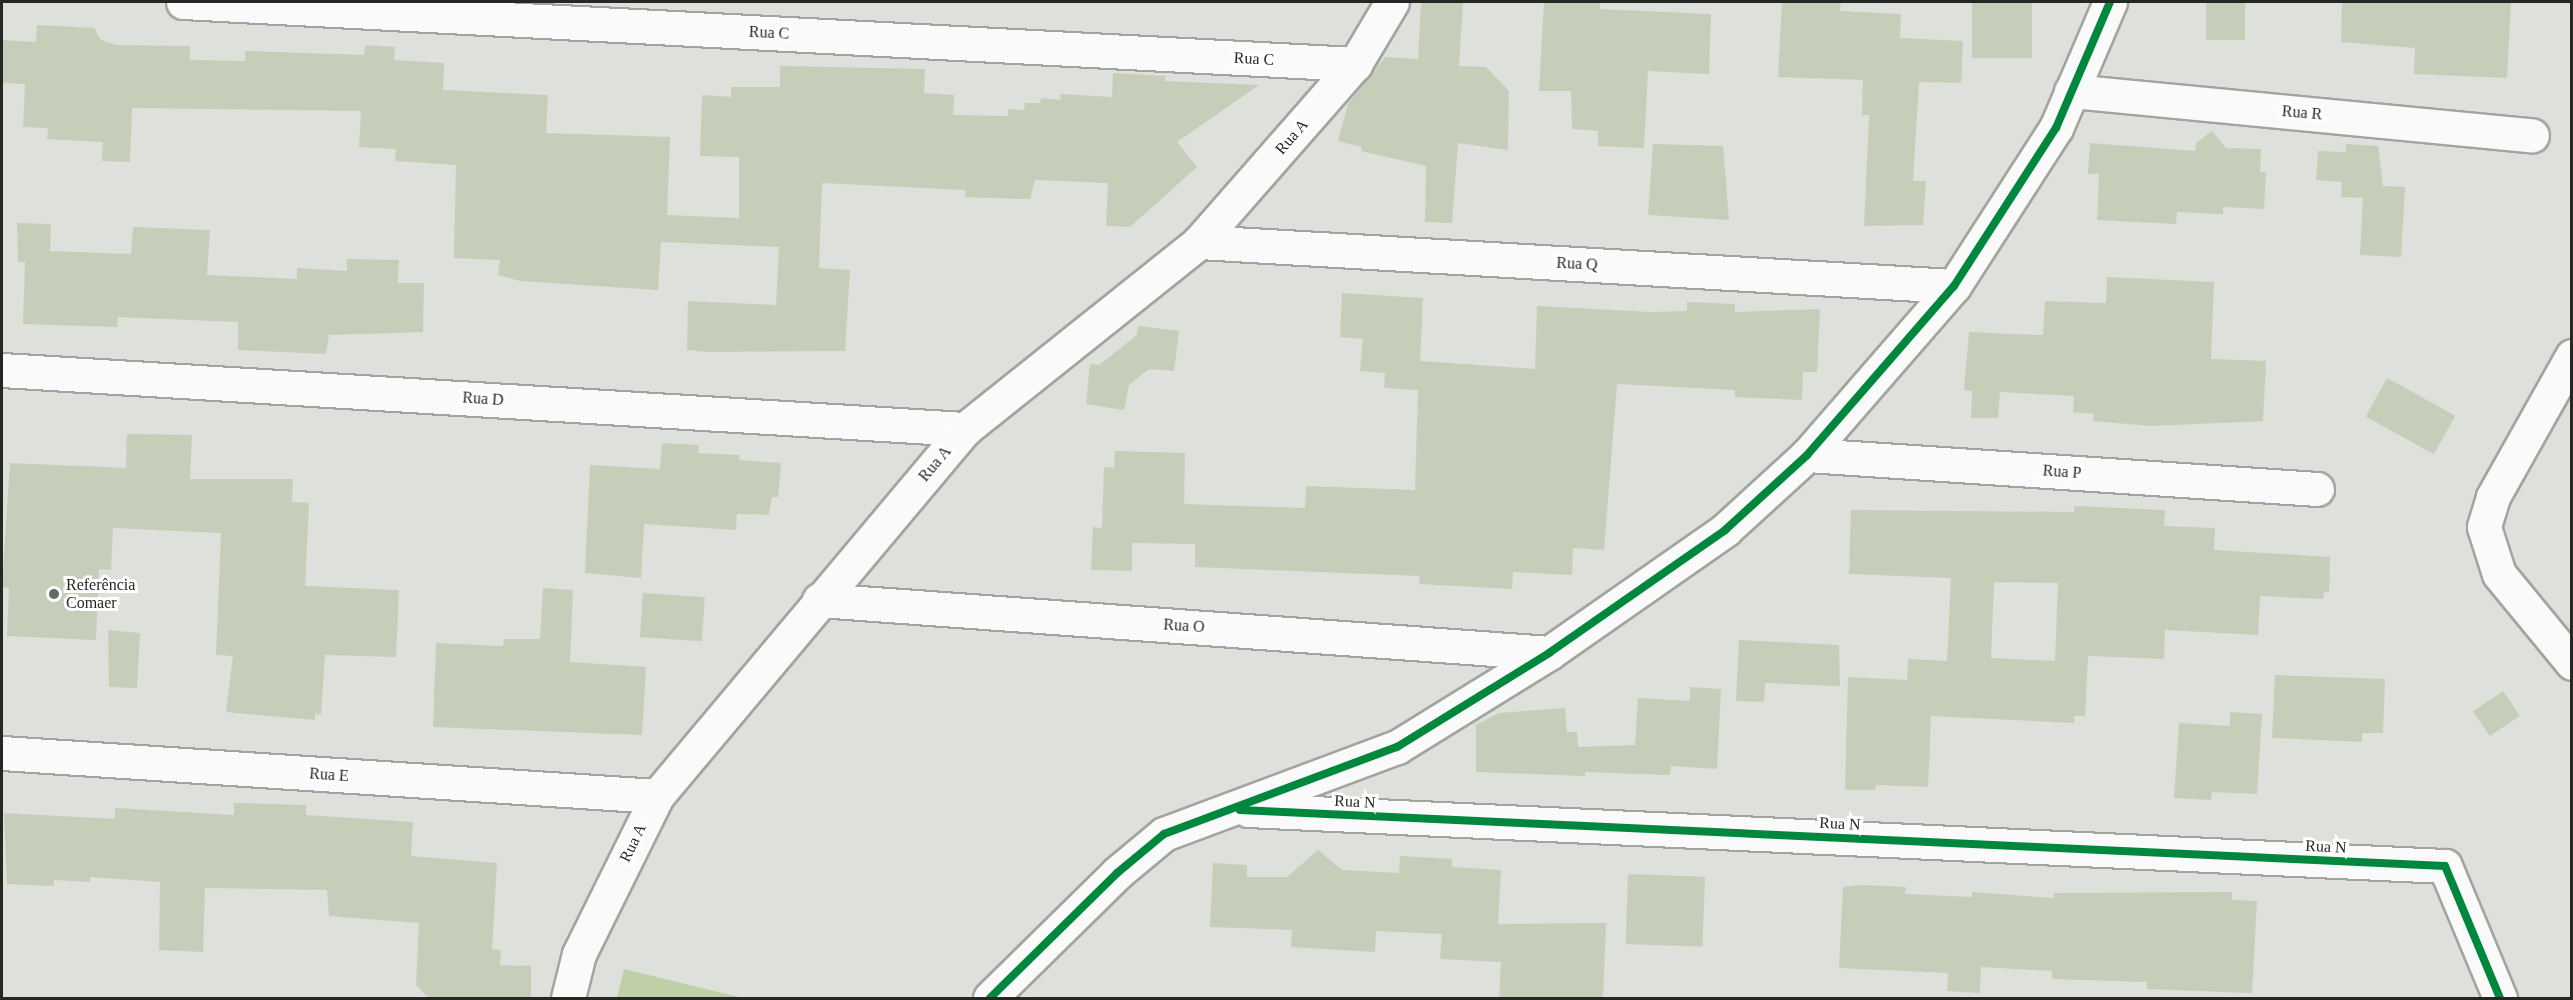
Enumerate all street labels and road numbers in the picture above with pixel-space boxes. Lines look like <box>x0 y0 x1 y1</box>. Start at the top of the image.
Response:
street label: Rua C <box>748 22 790 44</box>
street label: Rua C <box>1233 48 1275 70</box>
street label: Rua R <box>2281 102 2323 124</box>
street label: Rua A <box>1271 115 1313 159</box>
street label: Rua Q <box>1556 253 1598 275</box>
street label: Rua D <box>462 388 504 410</box>
street label: Rua A <box>914 442 956 486</box>
street label: Rua P <box>2042 461 2082 483</box>
street label: Rua O <box>1163 615 1205 637</box>
street label: Rua E <box>309 764 349 786</box>
street label: Rua N <box>1334 791 1376 813</box>
street label: Rua N <box>1819 813 1861 835</box>
street label: Rua A <box>615 820 651 866</box>
street label: Rua N <box>2305 836 2347 858</box>

